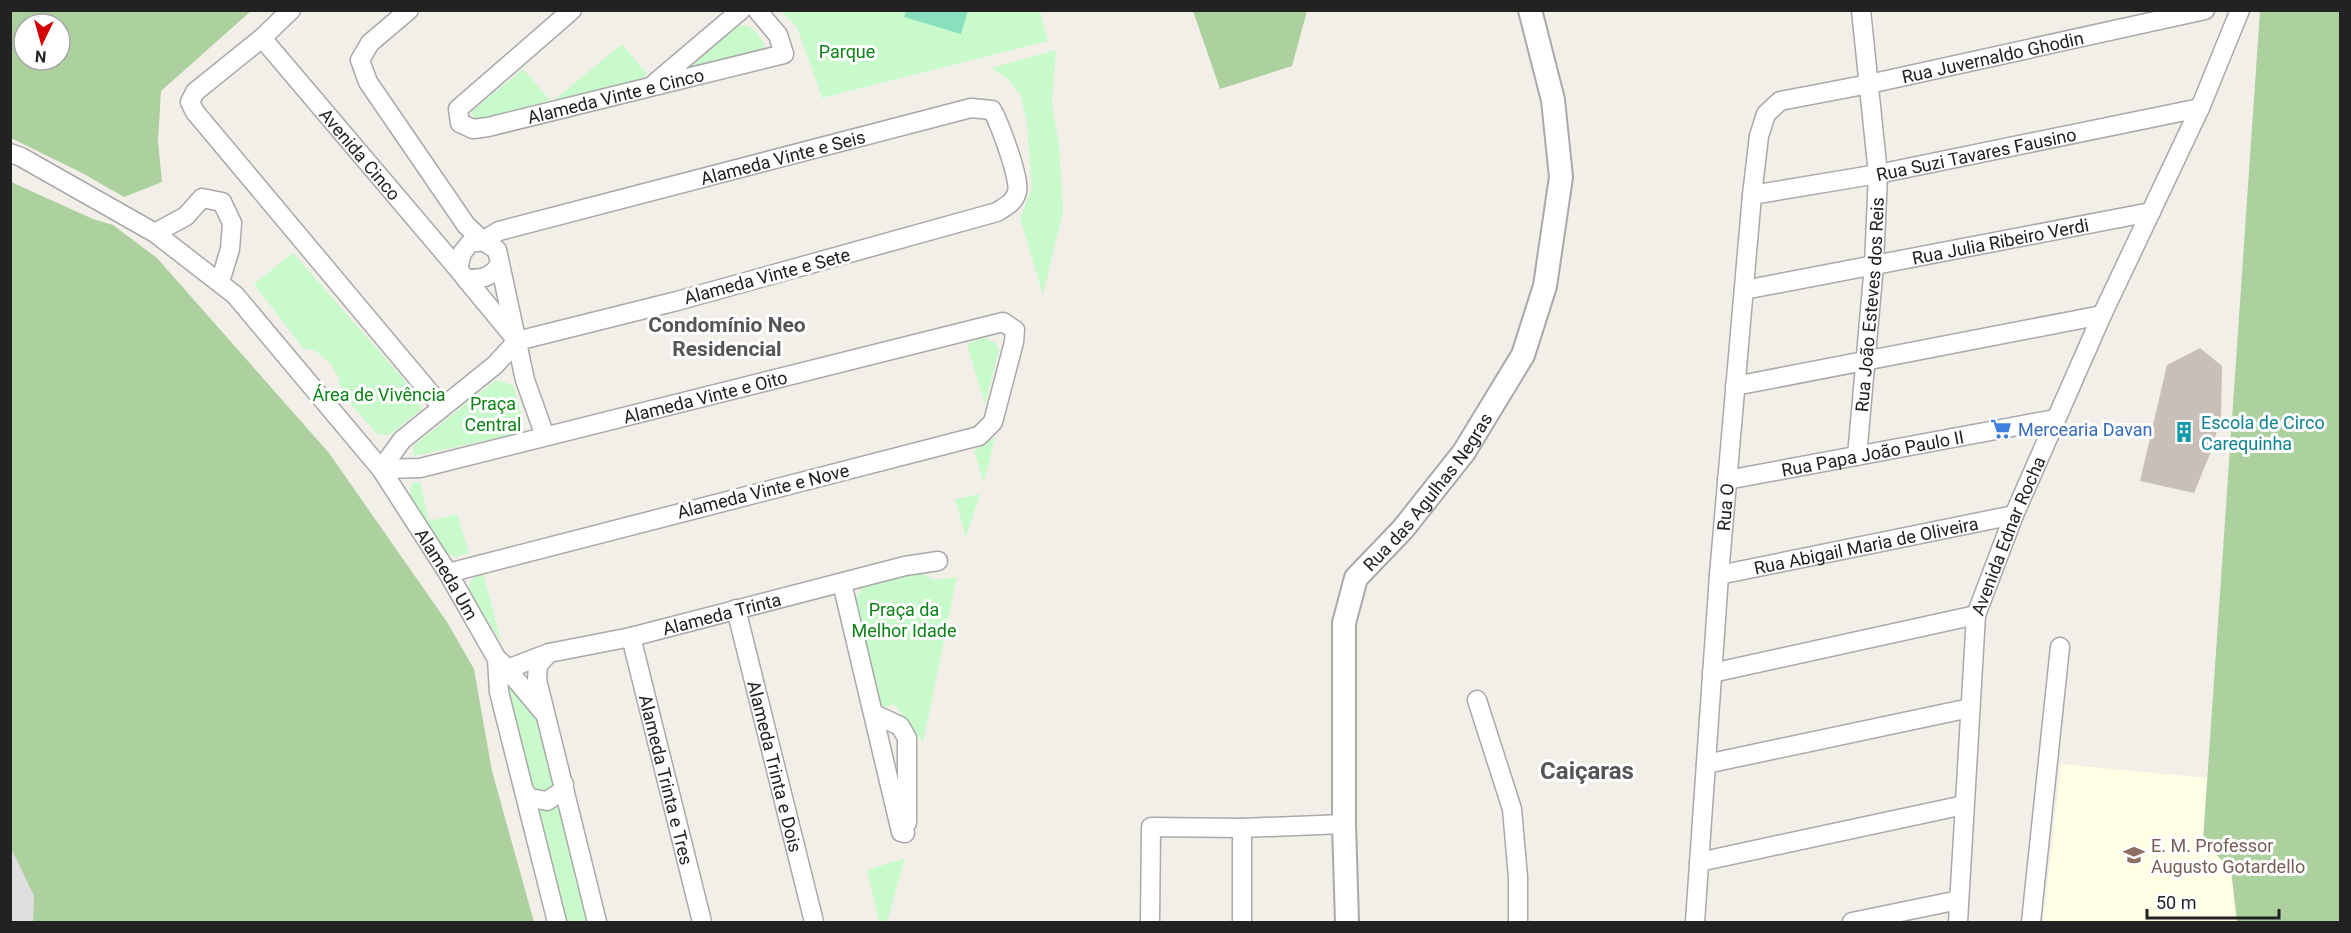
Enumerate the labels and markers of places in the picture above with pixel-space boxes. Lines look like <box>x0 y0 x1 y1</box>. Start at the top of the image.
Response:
place label: Escola de Circo Carequinha <box>2201 412 2325 454</box>
supermarket icon: Mercearia Davan <box>1989 417 2013 441</box>
place label: Mercearia Davan <box>2018 419 2152 440</box>
building icon: Escola de Circo Carequinha <box>2172 420 2196 444</box>
place label: E. M. Professor Augusto Gotardello <box>2151 835 2305 877</box>
school or university icon: E. M. Professor Augusto Gotardello <box>2122 843 2146 867</box>

